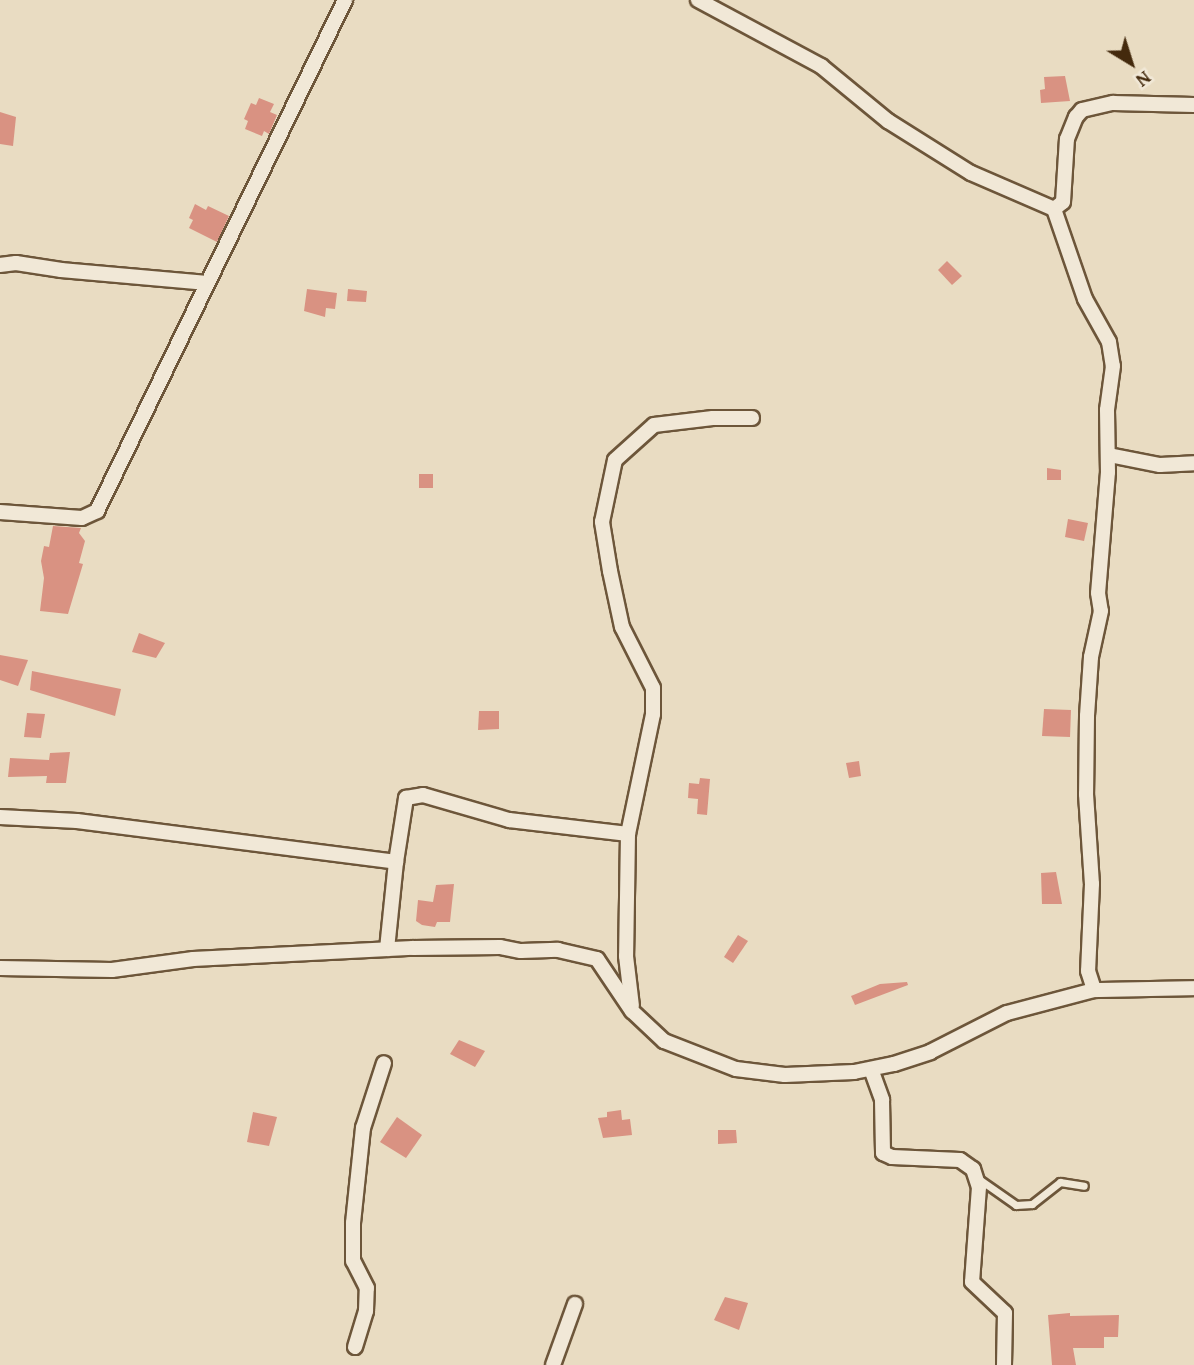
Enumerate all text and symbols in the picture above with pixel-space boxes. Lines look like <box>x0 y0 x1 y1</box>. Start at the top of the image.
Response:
north arrow <box>1096 28 1166 98</box>
text: N <box>1130 65 1158 94</box>

